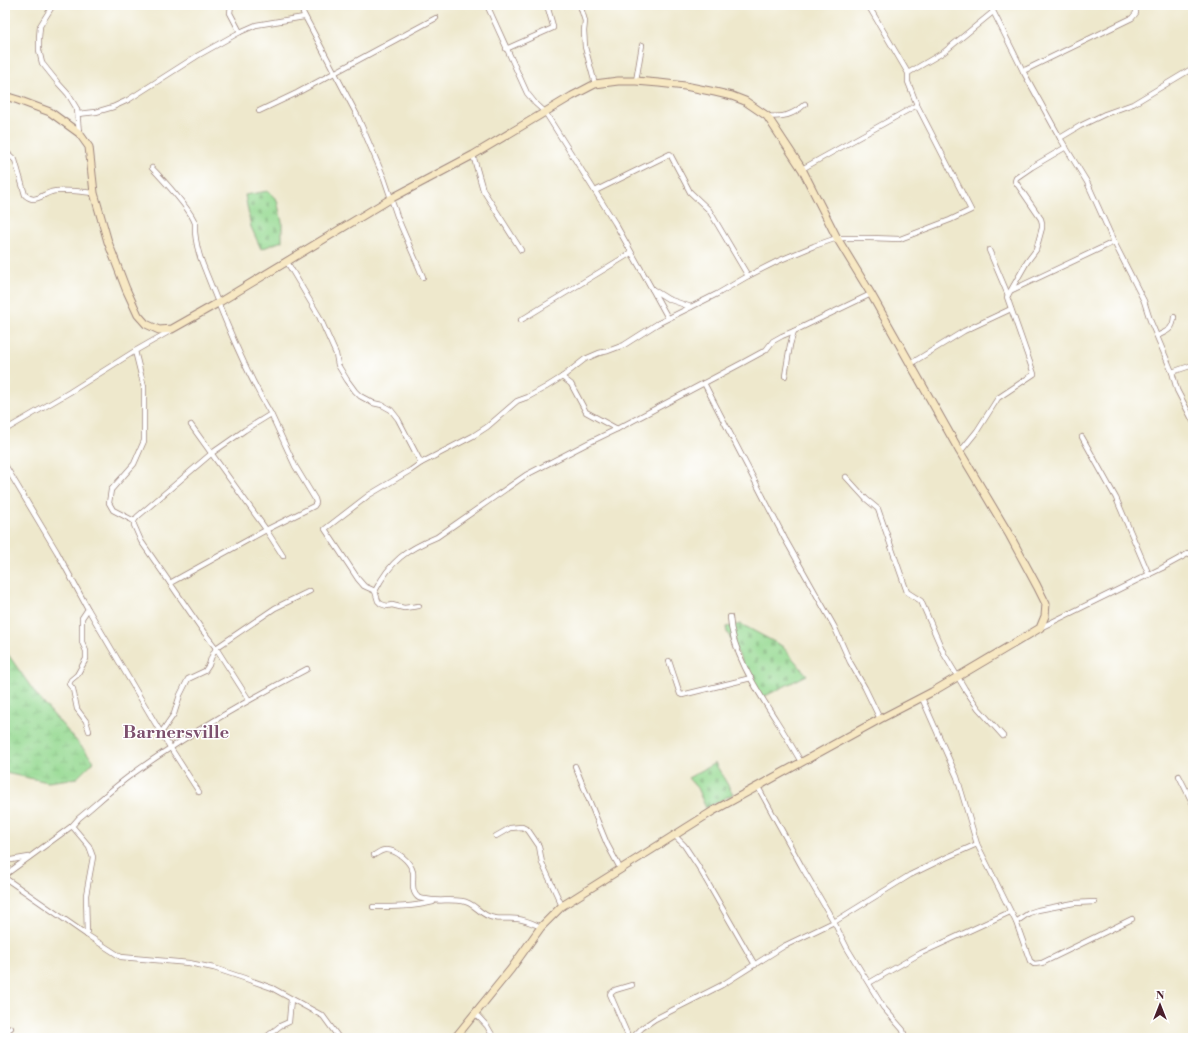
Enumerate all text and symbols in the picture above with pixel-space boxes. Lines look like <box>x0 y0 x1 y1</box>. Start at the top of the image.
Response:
district label: Barnersville <box>123 721 230 744</box>
north arrow <box>1140 985 1180 1025</box>
text: N <box>1156 989 1165 1003</box>

